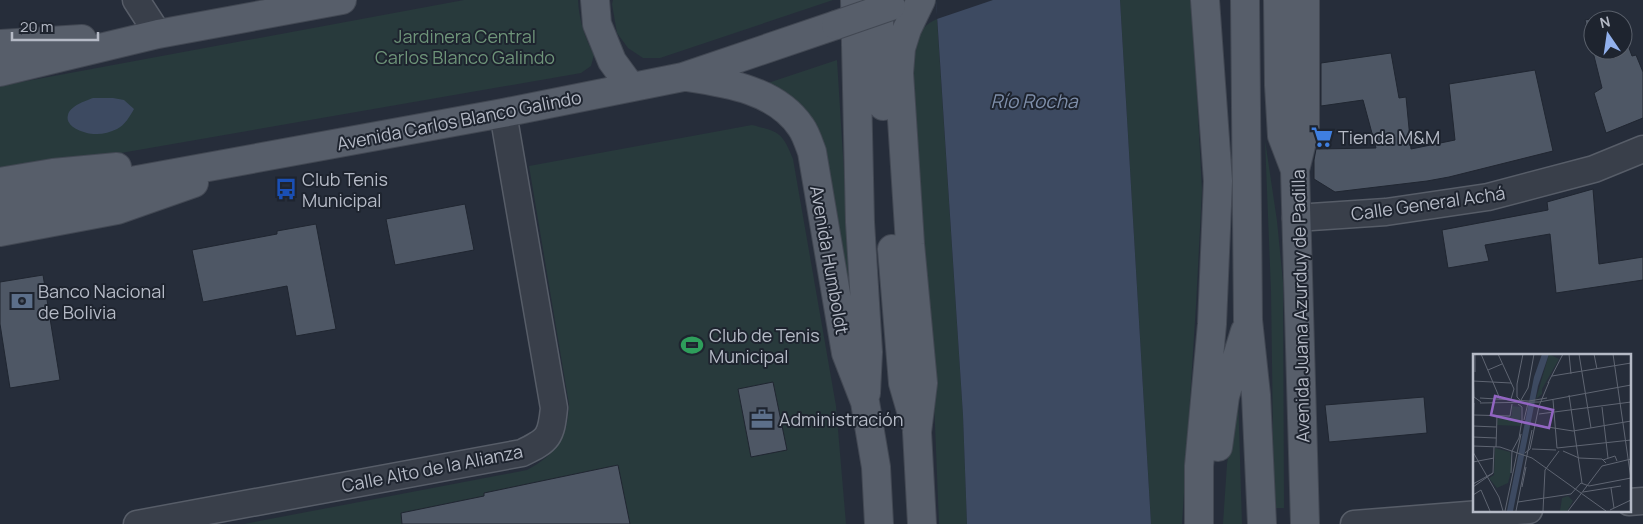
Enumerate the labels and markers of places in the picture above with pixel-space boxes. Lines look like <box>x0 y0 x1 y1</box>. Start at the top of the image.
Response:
supermarket icon: Tienda M&M <box>1309 124 1335 150</box>
place label: Tienda M&M <box>1338 125 1440 149</box>
place label: Club Tenis Municipal <box>302 167 388 212</box>
bus stop icon: Club Tenis Municipal <box>273 176 299 202</box>
place label: Banco Nacional de Bolivia <box>38 279 165 324</box>
bank icon: Banco Nacional de Bolivia <box>9 288 35 314</box>
place label: Club de Tenis Municipal <box>709 323 820 368</box>
sports icon: Club de Tenis Municipal <box>679 332 705 358</box>
office icon: Administración <box>749 406 775 432</box>
place label: Administración <box>779 407 903 431</box>

